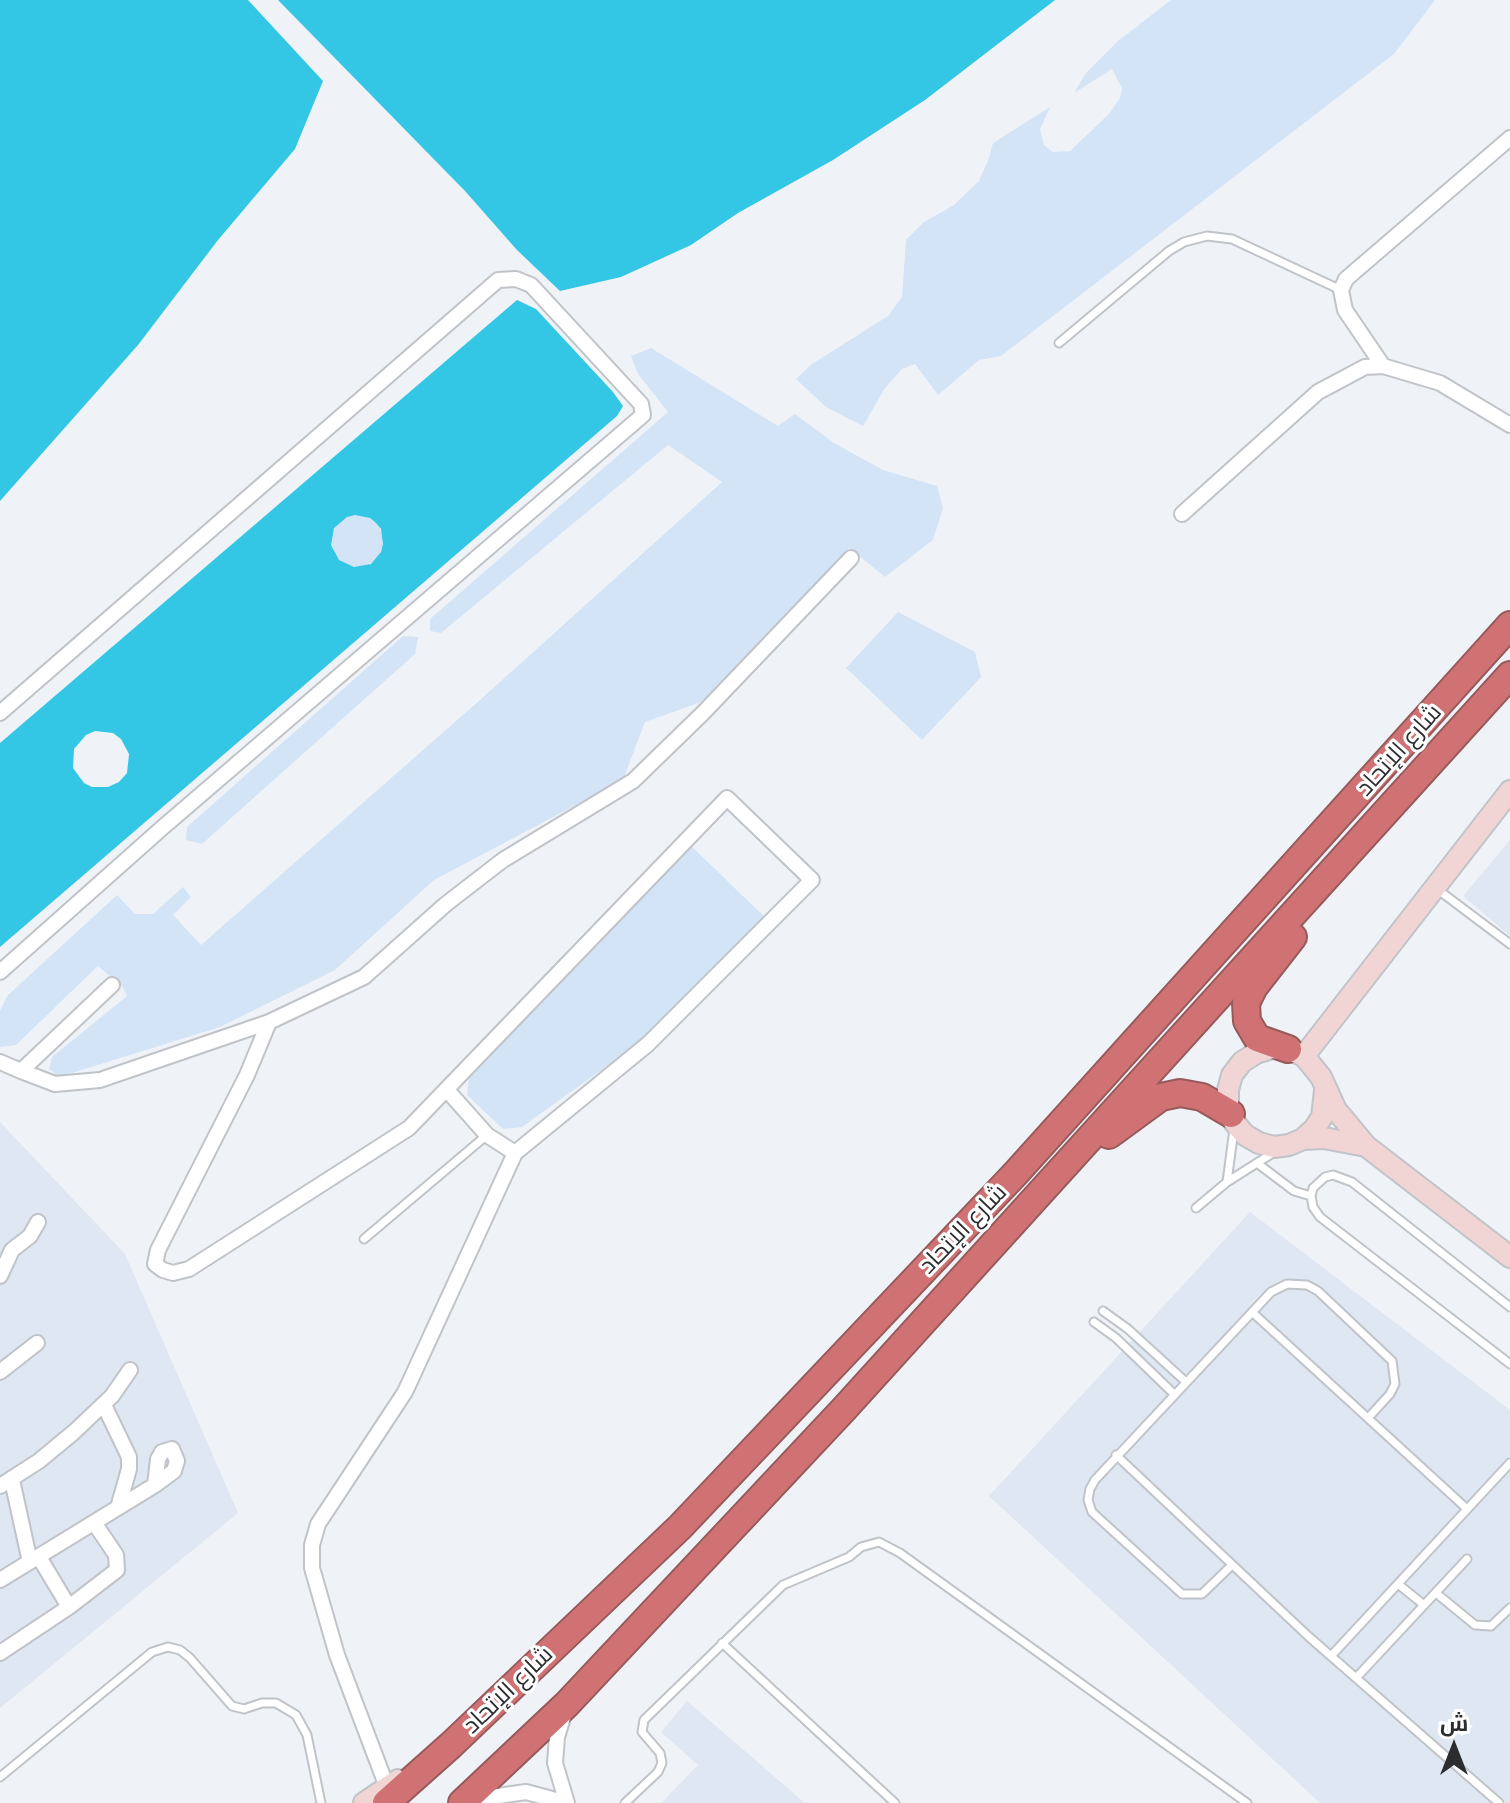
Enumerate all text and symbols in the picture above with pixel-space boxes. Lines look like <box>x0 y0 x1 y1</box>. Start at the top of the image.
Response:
street label: شارع الإتحاد <box>1350 698 1448 802</box>
street label: شارع الإتحاد <box>913 1178 1013 1280</box>
street label: شارع الإتحاد <box>457 1640 559 1740</box>
north arrow <box>1414 1707 1494 1787</box>
text: ش <box>1440 1710 1468 1736</box>

